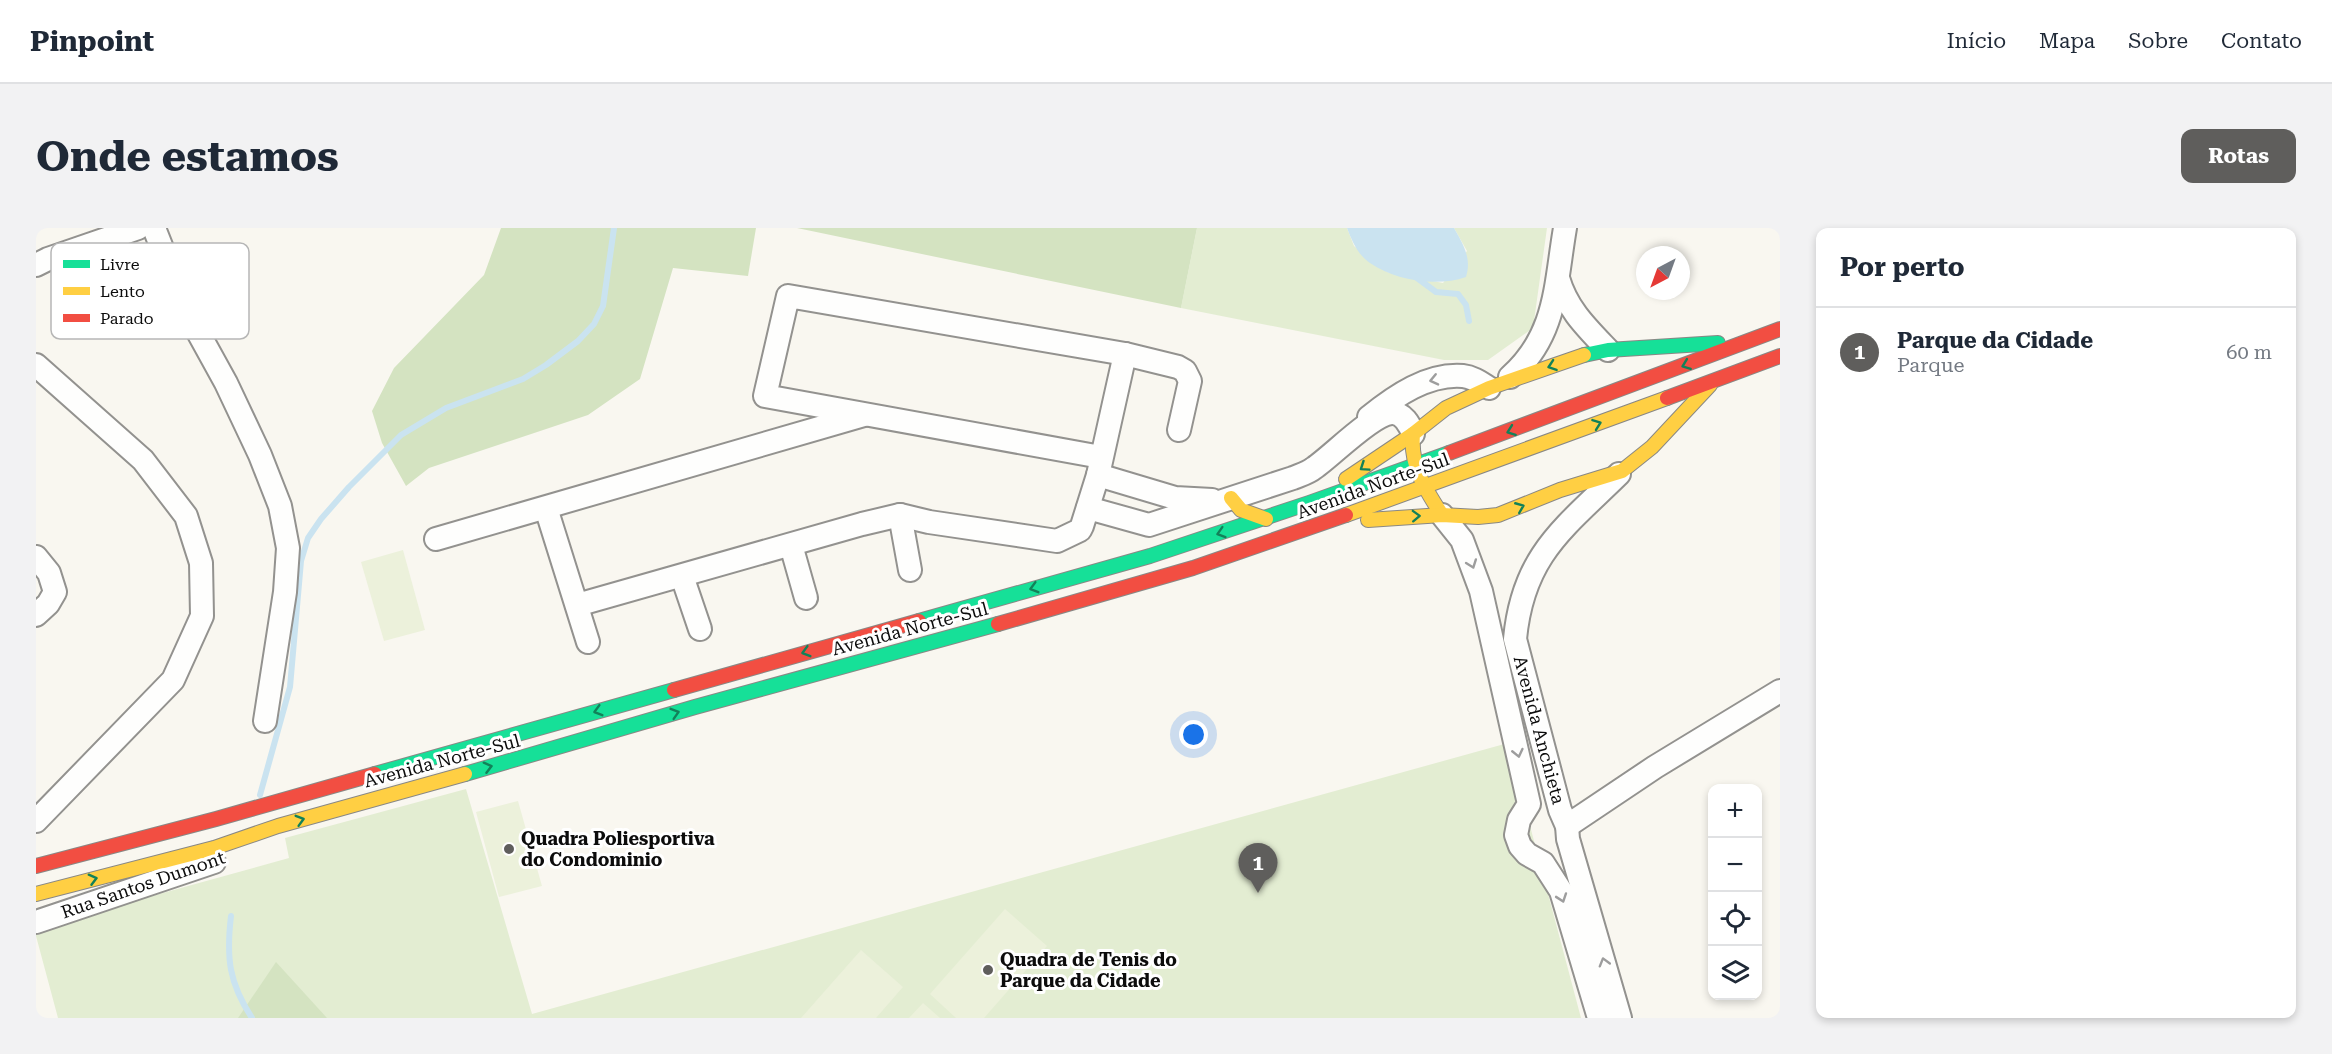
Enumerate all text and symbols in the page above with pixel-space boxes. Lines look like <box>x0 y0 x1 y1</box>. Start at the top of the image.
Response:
text: Pinpoint <box>30 25 154 58</box>
text: Início <box>1947 29 2006 53</box>
text: Mapa <box>2039 29 2095 53</box>
text: Sobre <box>2128 29 2188 53</box>
text: Contato <box>2221 29 2302 53</box>
button: Rotas <box>2181 129 2296 183</box>
text: Onde estamos <box>36 132 339 181</box>
legend <box>51 243 249 339</box>
north arrow <box>1636 246 1690 300</box>
text: Por perto <box>1840 252 1965 282</box>
text: Livre <box>100 255 140 274</box>
text: Lento <box>100 282 145 301</box>
text: Parado <box>100 309 154 328</box>
text: Parque da Cidade <box>1897 328 2093 353</box>
text: 1 <box>1854 340 1865 364</box>
text: 60 m <box>2226 340 2272 364</box>
text: Parque <box>1897 353 1964 377</box>
one-way arrow <box>1547 358 1558 371</box>
one-way arrow <box>1681 358 1692 370</box>
one-way arrow <box>1429 373 1439 386</box>
one-way arrow <box>1591 418 1602 431</box>
one-way arrow <box>1506 424 1517 436</box>
street label: Avenida Norte-Sul <box>1294 448 1452 523</box>
one-way arrow <box>1360 459 1371 470</box>
one-way arrow <box>1514 502 1525 514</box>
one-way arrow <box>1412 509 1421 522</box>
one-way arrow <box>1216 526 1227 539</box>
one-way arrow <box>1465 558 1478 569</box>
one-way arrow <box>1029 581 1040 593</box>
street label: Avenida Norte-Sul <box>830 597 991 659</box>
one-way arrow <box>801 645 812 657</box>
street label: Avenida Anchieta <box>1510 653 1569 807</box>
one-way arrow <box>593 704 604 716</box>
one-way arrow <box>669 708 680 720</box>
your location <box>1179 720 1208 749</box>
street label: Avenida Norte-Sul <box>362 729 523 791</box>
one-way arrow <box>1511 748 1524 758</box>
one-way arrow <box>482 762 493 774</box>
map controls <box>1708 784 1762 1000</box>
button: + <box>1708 784 1762 838</box>
one-way arrow <box>295 814 305 827</box>
place label: Quadra Poliesportiva do Condominio <box>521 828 715 870</box>
button: − <box>1708 838 1762 892</box>
marker: Quadra Poliesportiva do Condominio <box>502 842 516 856</box>
pin: 1 <box>1238 844 1278 893</box>
street label: Rua Santos Dumont <box>58 847 228 922</box>
one-way arrow <box>87 874 97 887</box>
one-way arrow <box>1555 892 1568 903</box>
button: locate <box>1708 892 1762 946</box>
button: layers <box>1708 946 1762 1000</box>
place label: Quadra de Tenis do Parque da Cidade <box>1000 949 1177 991</box>
one-way arrow <box>1598 957 1611 967</box>
marker: Quadra de Tenis do Parque da Cidade <box>981 963 995 977</box>

